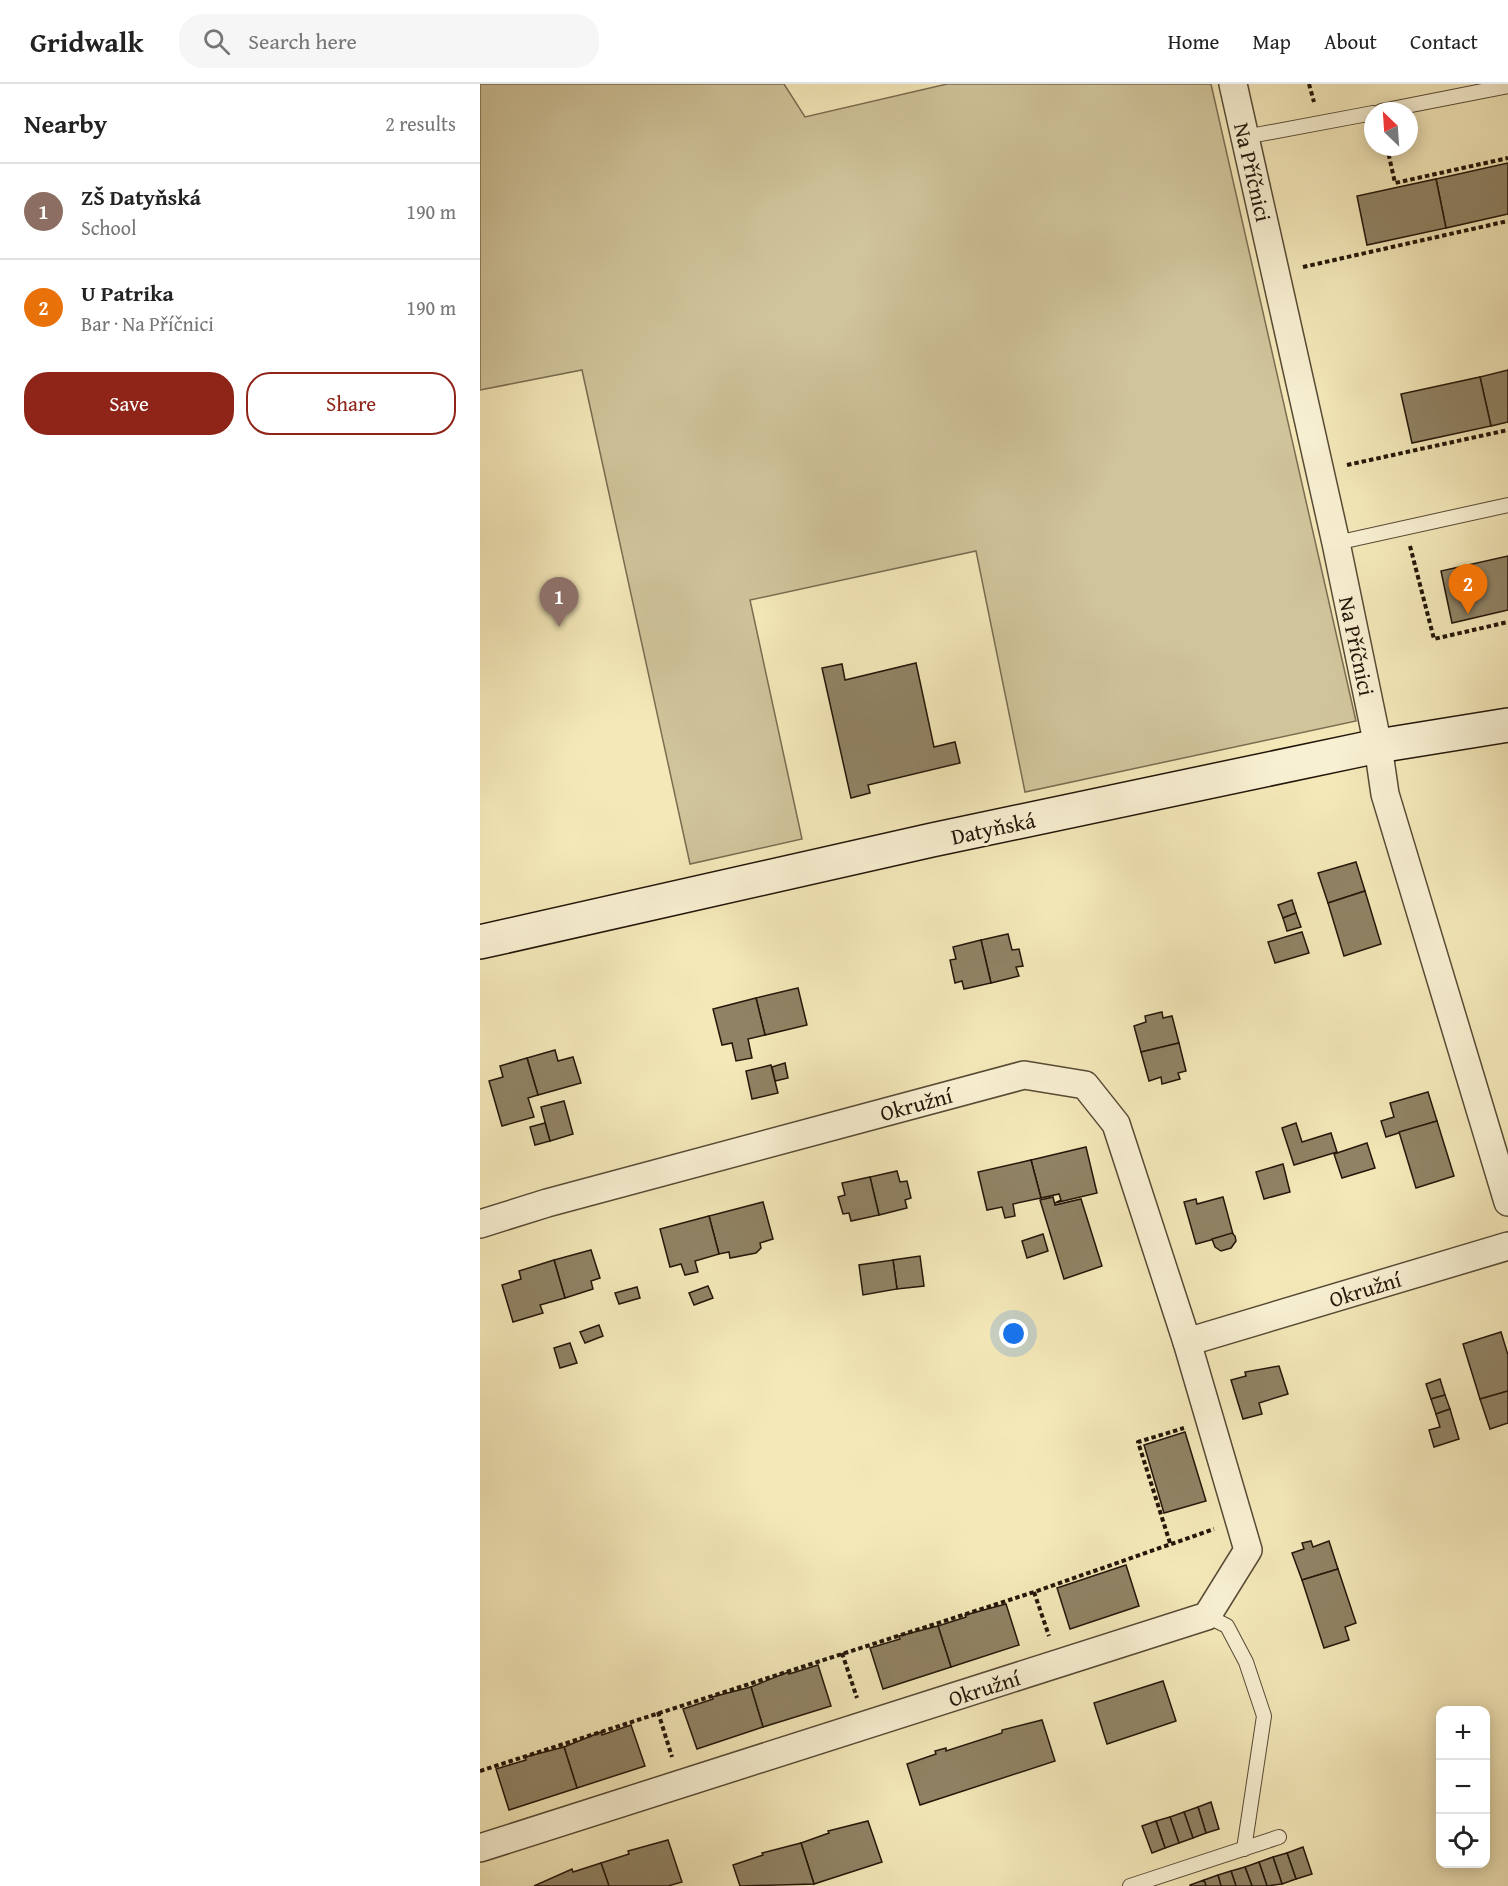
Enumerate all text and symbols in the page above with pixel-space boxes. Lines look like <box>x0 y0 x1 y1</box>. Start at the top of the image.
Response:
search box <box>179 14 599 68</box>
text: Gridwalk <box>30 21 143 62</box>
icon: search <box>200 25 233 58</box>
text: Search here <box>248 25 357 57</box>
text: Home <box>1168 26 1219 57</box>
text: Map <box>1252 26 1291 57</box>
text: About <box>1324 26 1377 57</box>
text: Contact <box>1410 26 1478 57</box>
north arrow <box>1364 102 1418 156</box>
text: Nearby <box>24 104 107 143</box>
text: 2 results <box>385 109 456 138</box>
street label: Na Příčnici <box>1226 119 1280 225</box>
text: ZŠ Datyňská <box>81 181 201 213</box>
text: 1 <box>38 197 49 226</box>
text: 190 m <box>406 197 456 226</box>
text: School <box>81 213 137 242</box>
text: U Patrika <box>81 277 174 309</box>
text: 2 <box>38 293 49 322</box>
text: 190 m <box>406 293 456 322</box>
text: Bar · Na Příčnici <box>81 309 214 338</box>
button: Save <box>24 372 234 435</box>
button: Share <box>246 372 456 435</box>
pin: 2 <box>1448 564 1488 614</box>
pin: 1 <box>540 578 578 627</box>
street label: Na Příčnici <box>1331 593 1383 699</box>
street label: Datyňská <box>948 803 1039 853</box>
street label: Okružní <box>876 1079 957 1129</box>
street label: Okružní <box>1325 1263 1406 1315</box>
your location <box>999 1319 1028 1348</box>
street label: Okružní <box>944 1661 1025 1715</box>
map controls <box>1436 1706 1490 1868</box>
button: + <box>1436 1706 1490 1760</box>
button: − <box>1436 1760 1490 1814</box>
button: locate <box>1436 1814 1490 1868</box>

